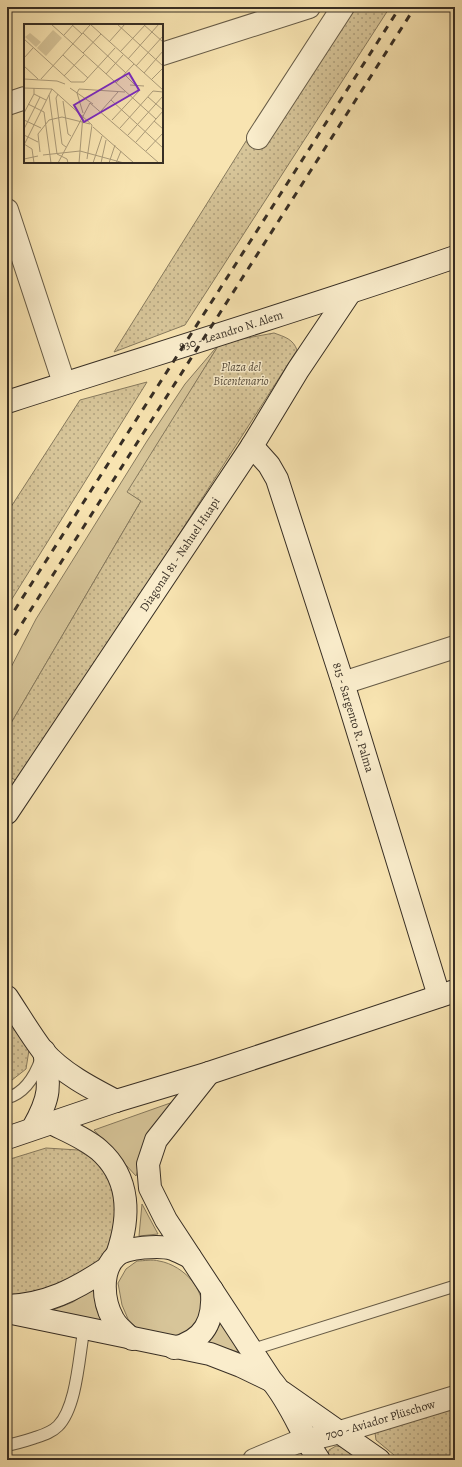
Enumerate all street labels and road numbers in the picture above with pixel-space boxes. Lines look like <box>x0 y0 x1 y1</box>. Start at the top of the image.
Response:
street label: 830 - Leandro N. Alem <box>177 307 285 355</box>
street label: Diagonal 81 - Nahuel Huapi <box>136 494 224 615</box>
street label: 815 - Sargento R. Palma <box>329 660 378 775</box>
street label: 700 - Aviador Plüschow <box>324 1395 438 1443</box>

